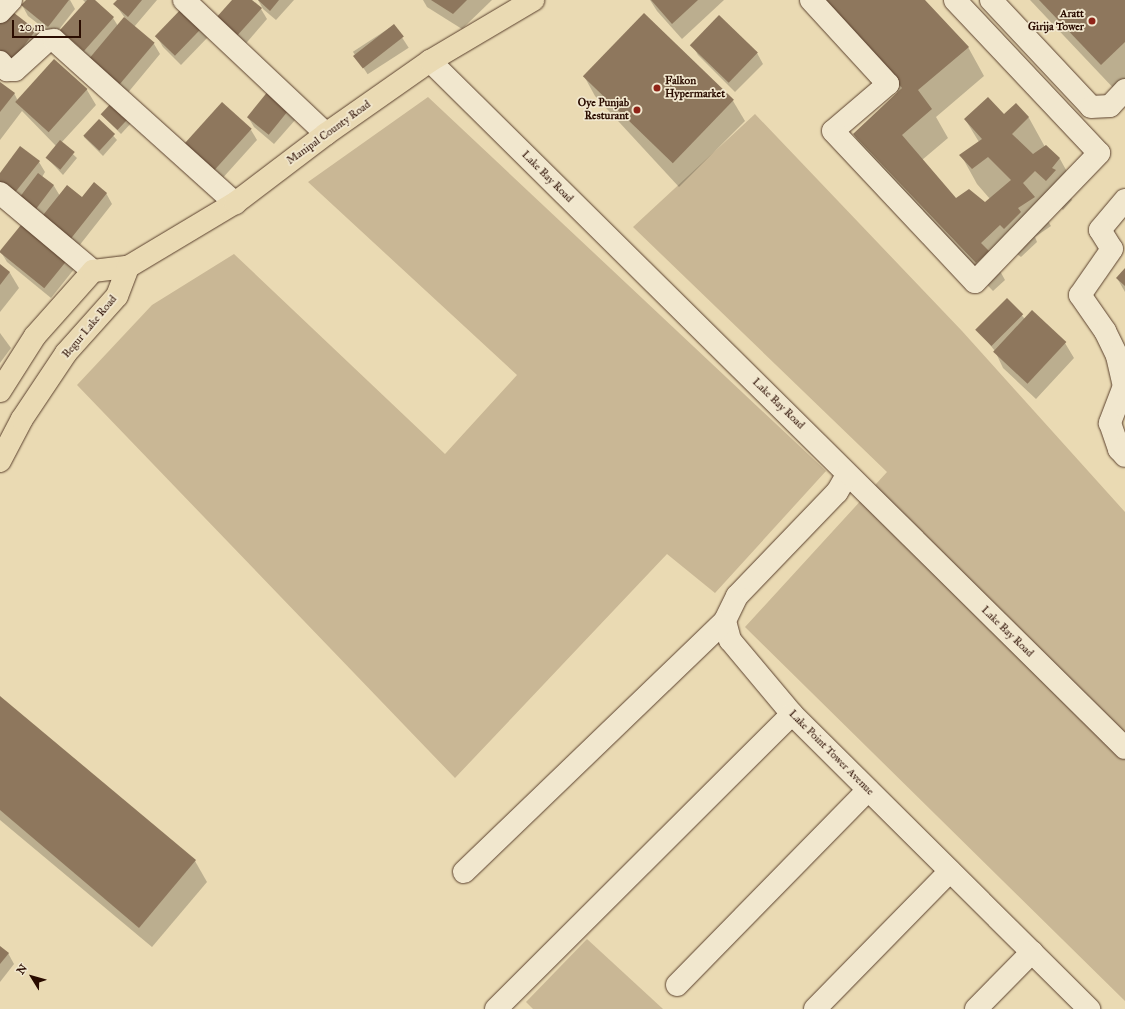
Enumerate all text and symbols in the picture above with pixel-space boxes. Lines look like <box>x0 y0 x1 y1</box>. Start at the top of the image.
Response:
place label: Aratt Girija Tower <box>1028 8 1084 34</box>
scale bar <box>14 12 83 38</box>
marker: Aratt Girija Tower <box>1087 16 1097 26</box>
text: 20 m <box>19 20 45 34</box>
place label: Falkon Hypermarket <box>665 75 725 101</box>
marker: Falkon Hypermarket <box>652 83 662 93</box>
place label: Oye Punjab Resturant <box>578 97 629 123</box>
street label: Manipal County Road <box>285 98 373 168</box>
marker: Oye Punjab Resturant <box>632 105 642 115</box>
street label: Lake Bay Road <box>518 148 576 206</box>
street label: Begur Lake Road <box>60 293 120 361</box>
street label: Lake Bay Road <box>749 376 807 432</box>
street label: Lake Bay Road <box>978 604 1036 660</box>
street label: Lake Point Tower Avenue <box>786 708 876 798</box>
north arrow <box>12 957 52 997</box>
text: N <box>14 962 30 977</box>

